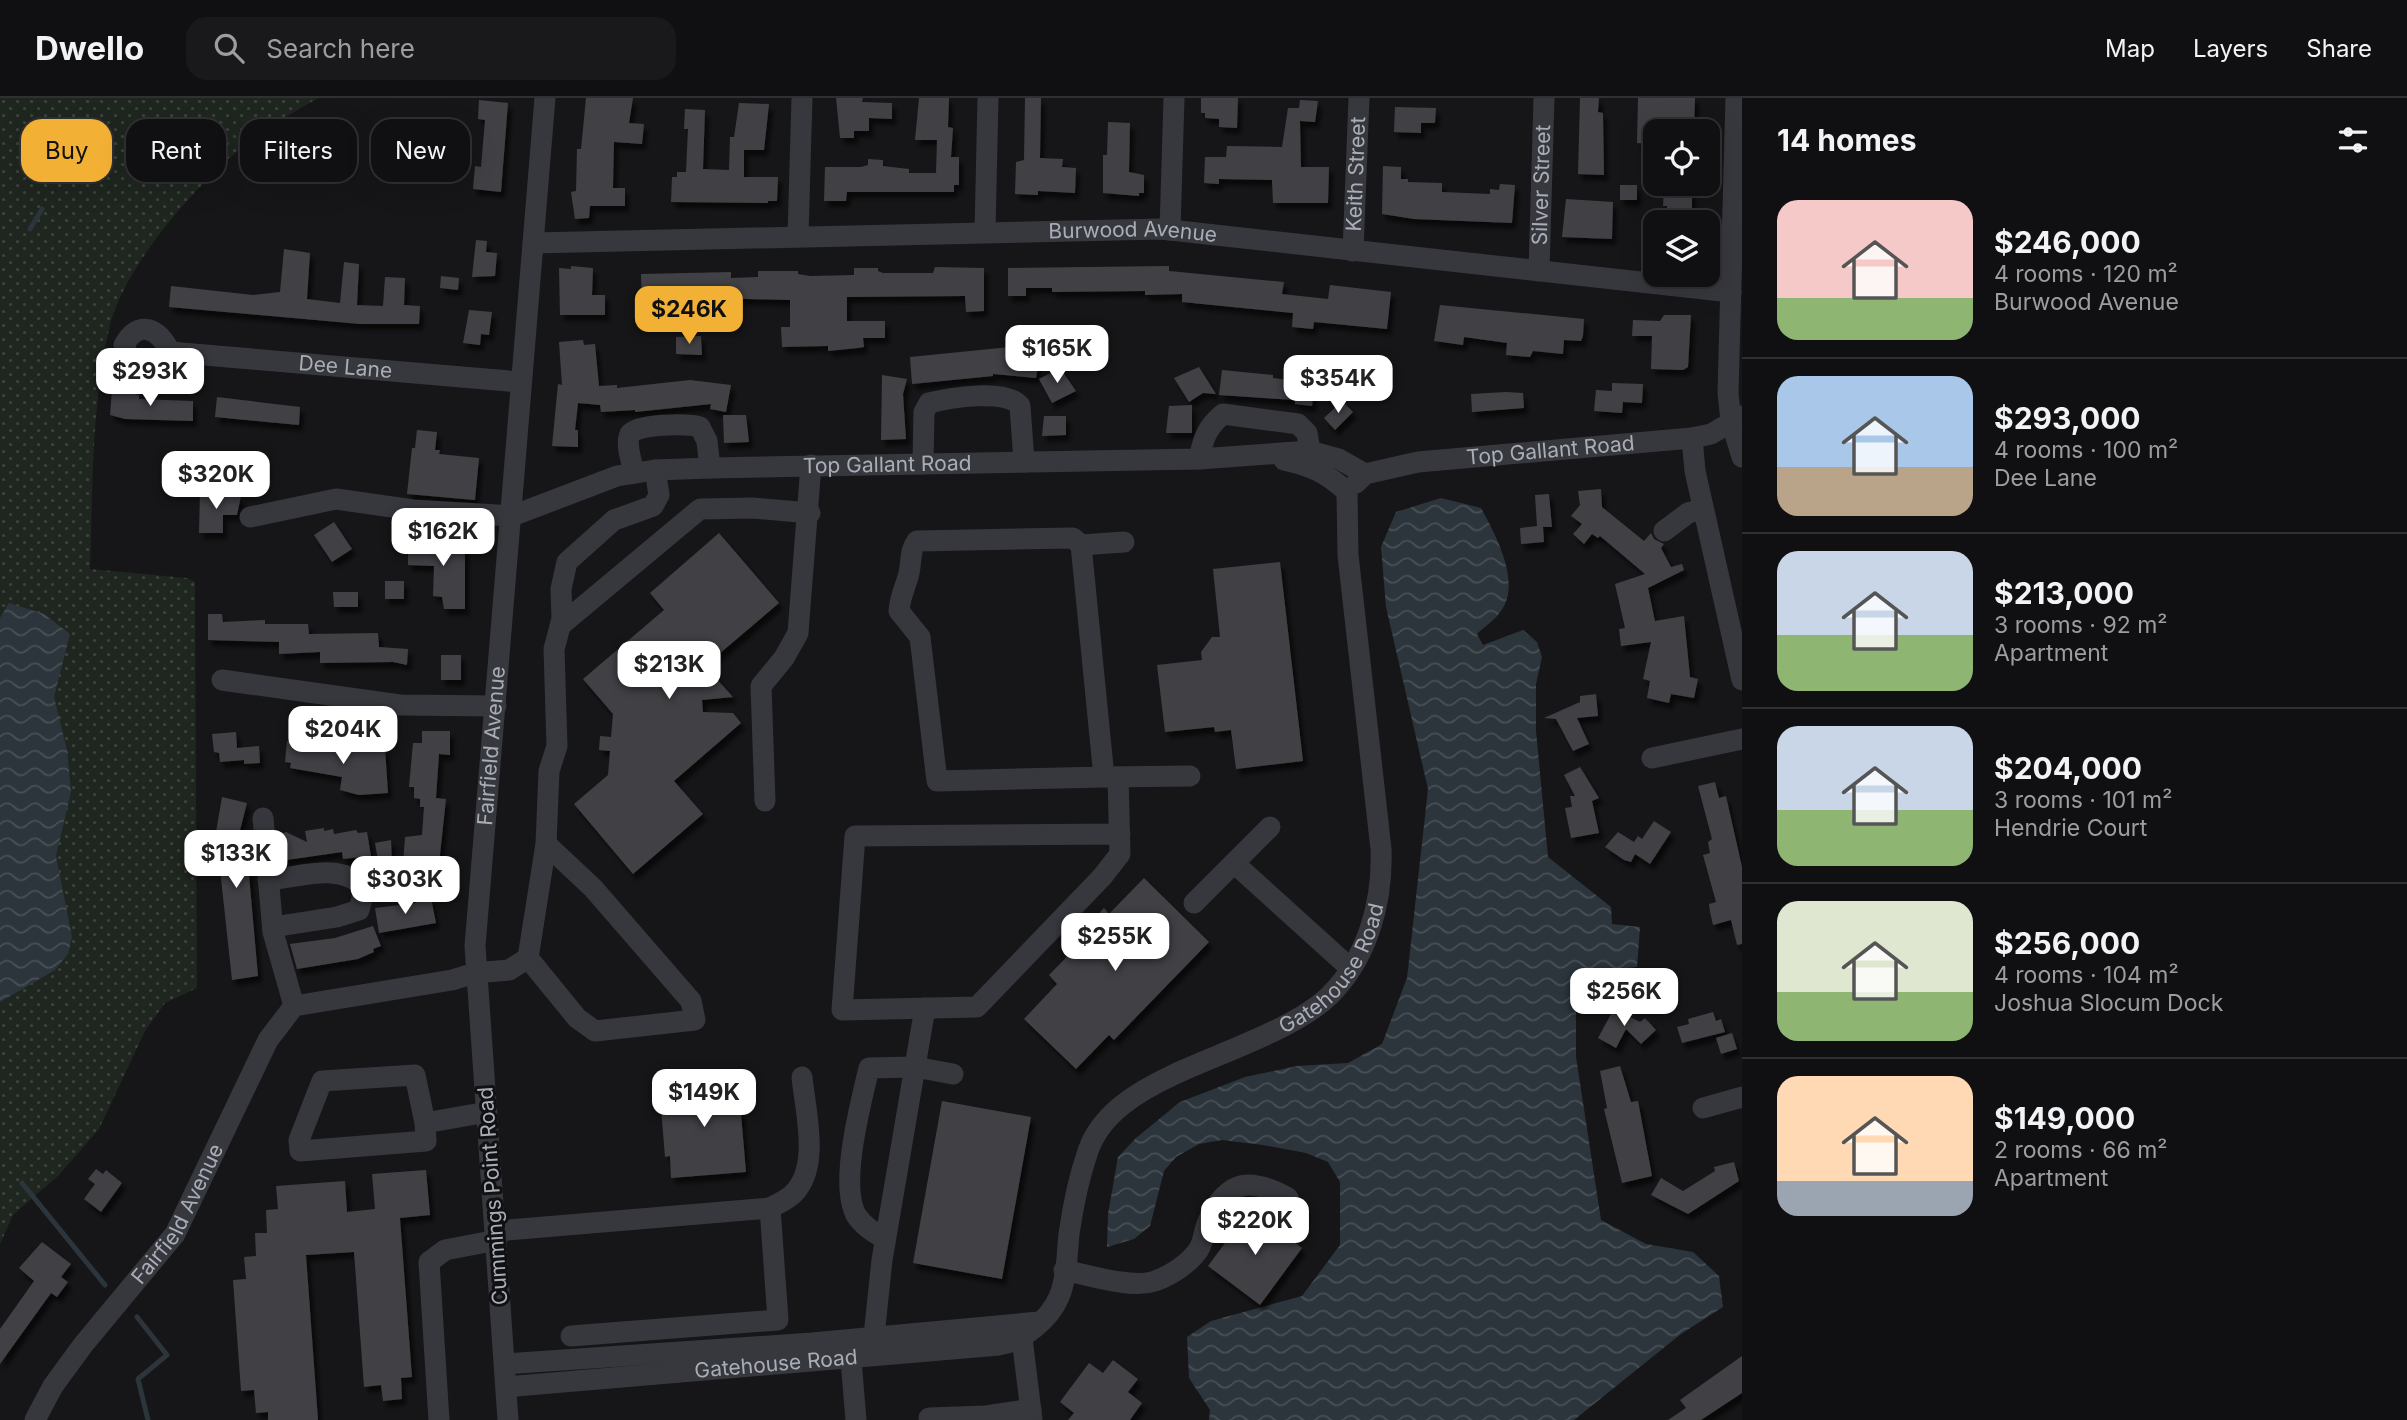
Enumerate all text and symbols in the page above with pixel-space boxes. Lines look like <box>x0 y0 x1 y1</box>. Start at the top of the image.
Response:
search box <box>186 17 676 80</box>
text: Dwello <box>35 28 144 68</box>
icon: search <box>210 29 248 67</box>
text: Search here <box>266 33 415 64</box>
text: Map <box>2105 34 2155 63</box>
text: Layers <box>2193 34 2268 63</box>
text: Share <box>2306 34 2372 63</box>
street label: Keith Street <box>1341 116 1370 232</box>
chip: Buy <box>21 119 112 182</box>
chip: Rent <box>126 119 226 182</box>
chip: Filters <box>240 119 357 182</box>
chip: New <box>371 119 470 182</box>
map controls <box>1643 119 1720 287</box>
button: locate <box>1643 119 1720 196</box>
icon: filters <box>2334 121 2372 159</box>
text: 14 homes <box>1777 122 1916 158</box>
street label: Silver Street <box>1527 124 1555 246</box>
button: layers <box>1643 210 1720 287</box>
street label: Burwood Avenue <box>1048 216 1218 247</box>
text: $246,000 <box>1994 224 2141 260</box>
icon: home <box>1833 228 1917 312</box>
text: 4 rooms · 120 m² <box>1994 260 2178 288</box>
pin: $246K <box>640 286 738 346</box>
text: Burwood Avenue <box>1994 288 2179 316</box>
text: $246K <box>651 295 727 323</box>
pin: $165K <box>1008 326 1106 385</box>
text: $165K <box>1021 334 1093 362</box>
pin: $293K <box>101 348 199 408</box>
street label: Dee Lane <box>298 350 393 383</box>
pin: $354K <box>1289 356 1387 415</box>
text: $293K <box>112 357 188 385</box>
text: $354K <box>1300 364 1376 392</box>
text: $293,000 <box>1994 400 2141 436</box>
icon: home <box>1833 404 1917 488</box>
street label: Top Gallant Road <box>1465 430 1635 470</box>
text: 4 rooms · 100 m² <box>1994 436 2178 464</box>
street label: Top Gallant Road <box>803 450 972 478</box>
pin: $320K <box>167 452 265 511</box>
text: $320K <box>178 460 254 488</box>
text: Dee Lane <box>1994 464 2097 492</box>
pin: $162K <box>394 508 492 568</box>
text: $162K <box>408 517 478 545</box>
text: $213,000 <box>1994 575 2134 611</box>
icon: home <box>1833 579 1917 663</box>
text: 3 rooms · 92 m² <box>1994 611 2167 639</box>
text: Apartment <box>1994 639 2108 667</box>
pin: $213K <box>620 642 718 701</box>
text: $213K <box>634 650 704 678</box>
street label: Fairfield Avenue <box>472 665 510 826</box>
pin: $204K <box>294 706 392 766</box>
text: $204K <box>304 715 382 743</box>
text: $204,000 <box>1994 750 2142 786</box>
icon: home <box>1833 754 1917 838</box>
text: 3 rooms · 101 m² <box>1994 786 2172 814</box>
text: Hendrie Court <box>1994 814 2147 842</box>
pin: $133K <box>187 830 285 890</box>
text: $133K <box>200 839 272 867</box>
pin: $303K <box>356 856 454 916</box>
text: $303K <box>367 865 443 893</box>
street label: Gatehouse Road <box>1275 901 1388 1039</box>
pin: $255K <box>1066 914 1164 973</box>
text: $255K <box>1077 922 1153 950</box>
text: $256,000 <box>1994 925 2140 961</box>
icon: home <box>1833 929 1917 1013</box>
text: 4 rooms · 104 m² <box>1994 961 2179 989</box>
pin: $256K <box>1575 968 1673 1028</box>
text: $256K <box>1586 977 1662 1005</box>
text: Joshua Slocum Dock <box>1994 989 2223 1017</box>
pin: $149K <box>655 1070 753 1129</box>
text: $149K <box>668 1078 740 1106</box>
street label: Cummings Point Road <box>472 1086 513 1306</box>
text: $149,000 <box>1994 1100 2135 1136</box>
icon: home <box>1833 1104 1917 1188</box>
text: 2 rooms · 66 m² <box>1994 1136 2168 1164</box>
street label: Fairfield Avenue <box>126 1140 228 1289</box>
text: Apartment <box>1994 1164 2108 1192</box>
pin: $220K <box>1206 1198 1304 1257</box>
text: $220K <box>1217 1206 1293 1234</box>
street label: Gatehouse Road <box>693 1344 859 1383</box>

